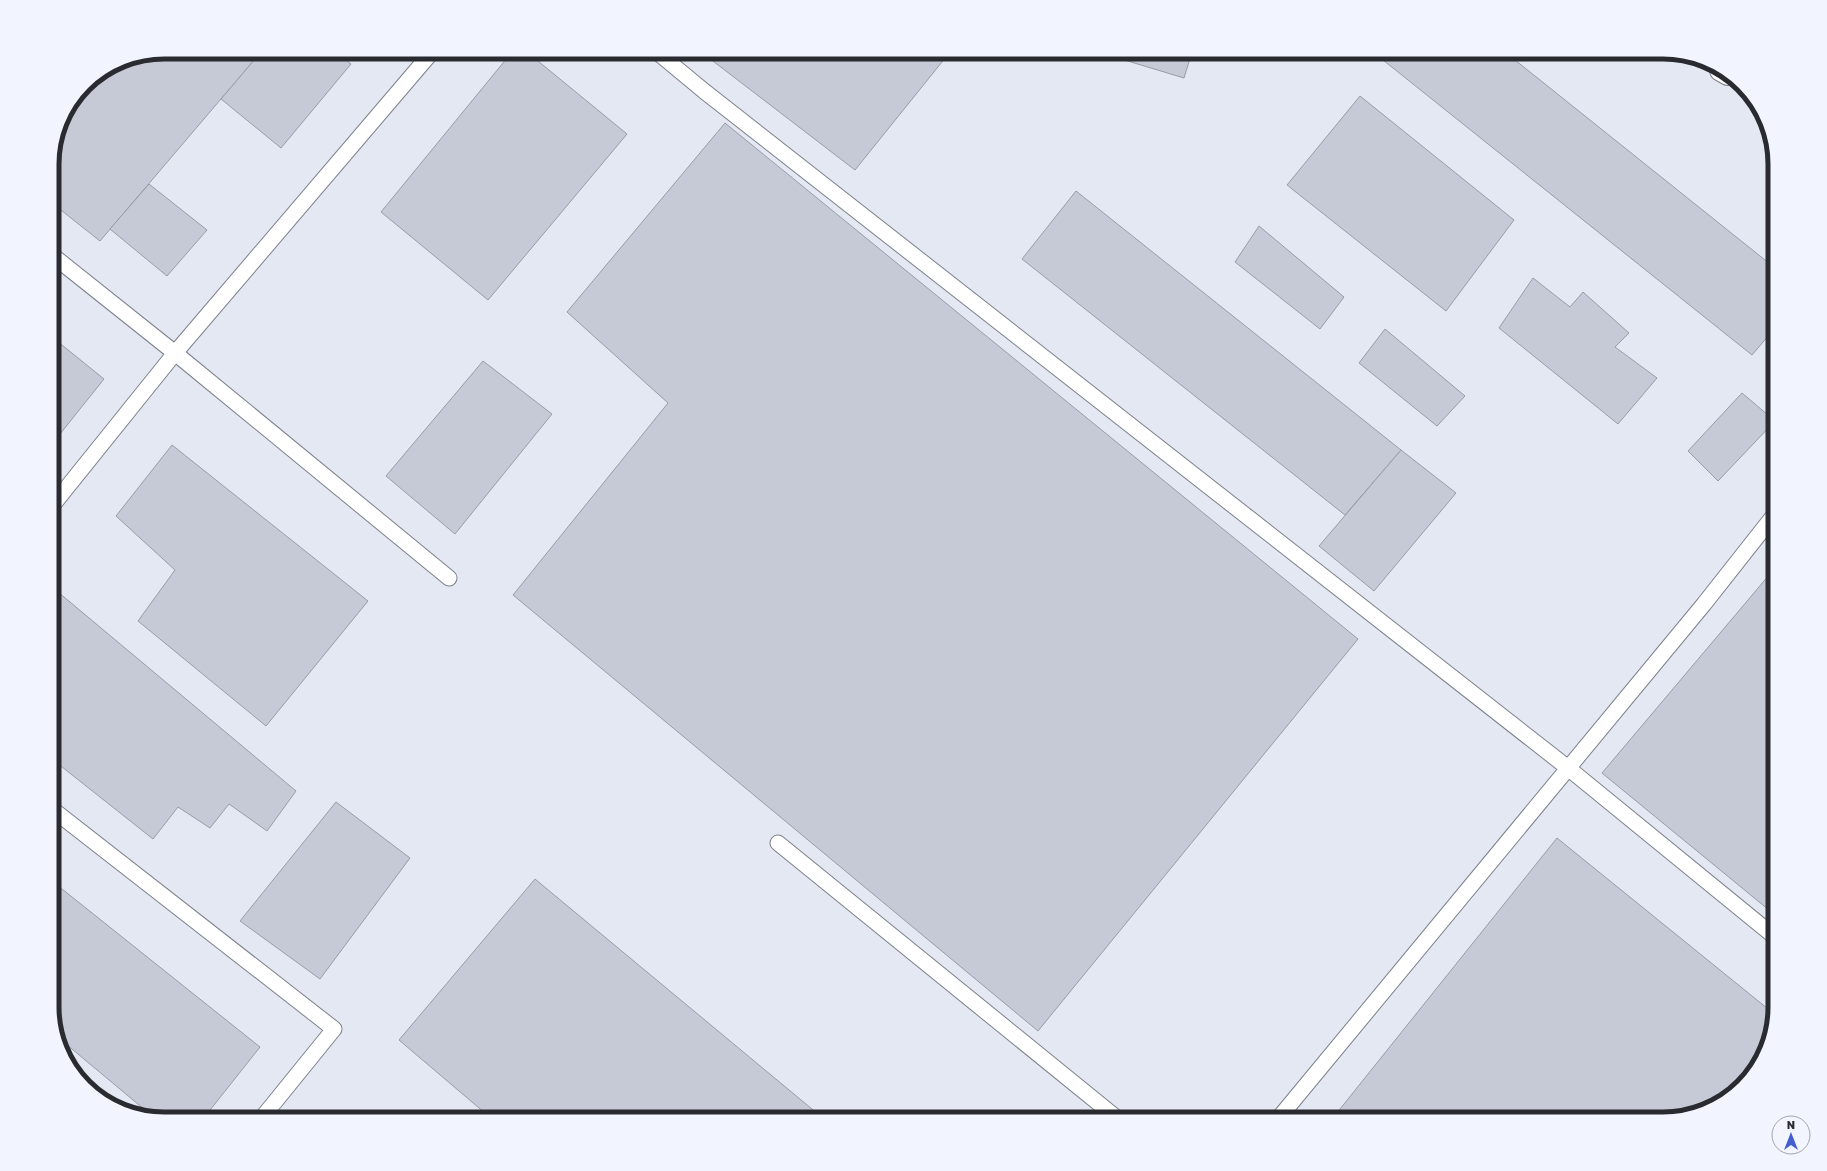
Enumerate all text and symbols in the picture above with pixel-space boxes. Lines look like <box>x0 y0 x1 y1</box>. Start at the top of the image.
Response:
north arrow <box>1771 1115 1811 1155</box>
text: N <box>1787 1118 1795 1131</box>

